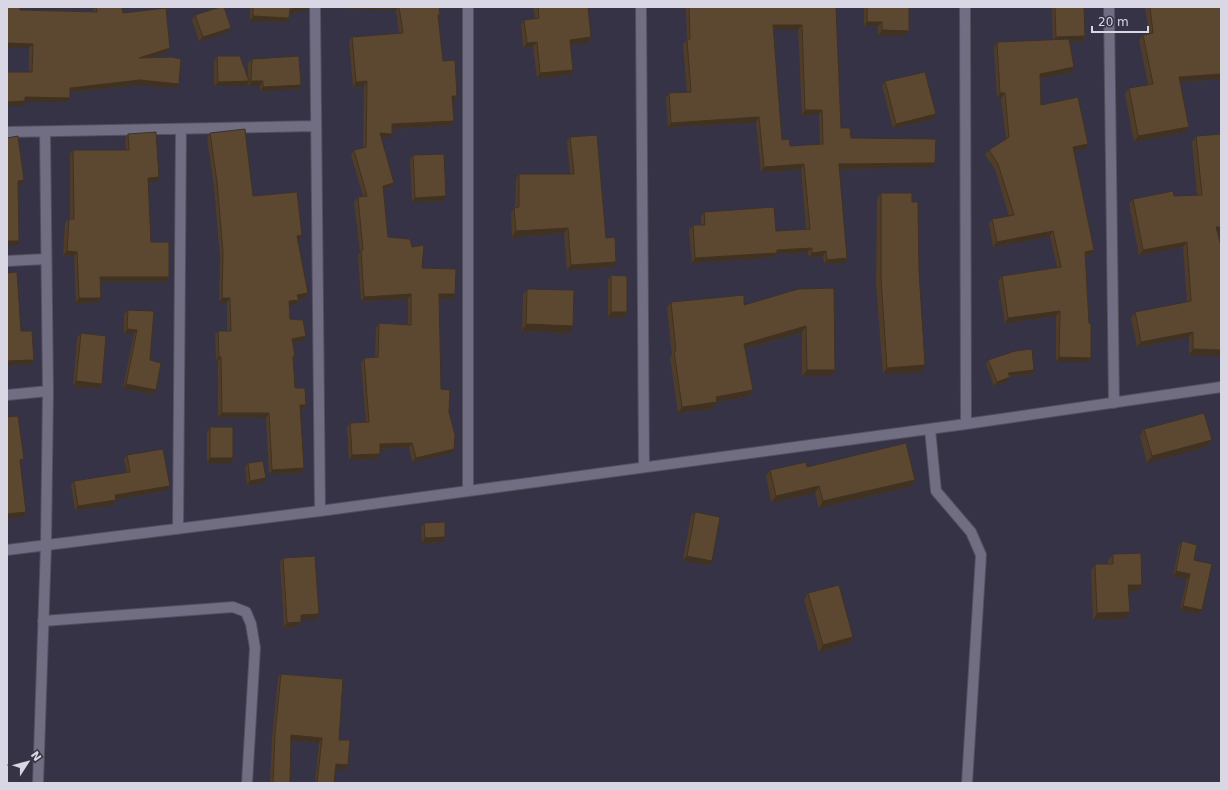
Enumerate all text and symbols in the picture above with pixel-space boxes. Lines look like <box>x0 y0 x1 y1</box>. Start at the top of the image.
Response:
scale bar <box>1092 8 1148 34</box>
text: 20 m <box>1098 15 1129 29</box>
north arrow <box>8 742 48 782</box>
text: N <box>28 749 44 764</box>

